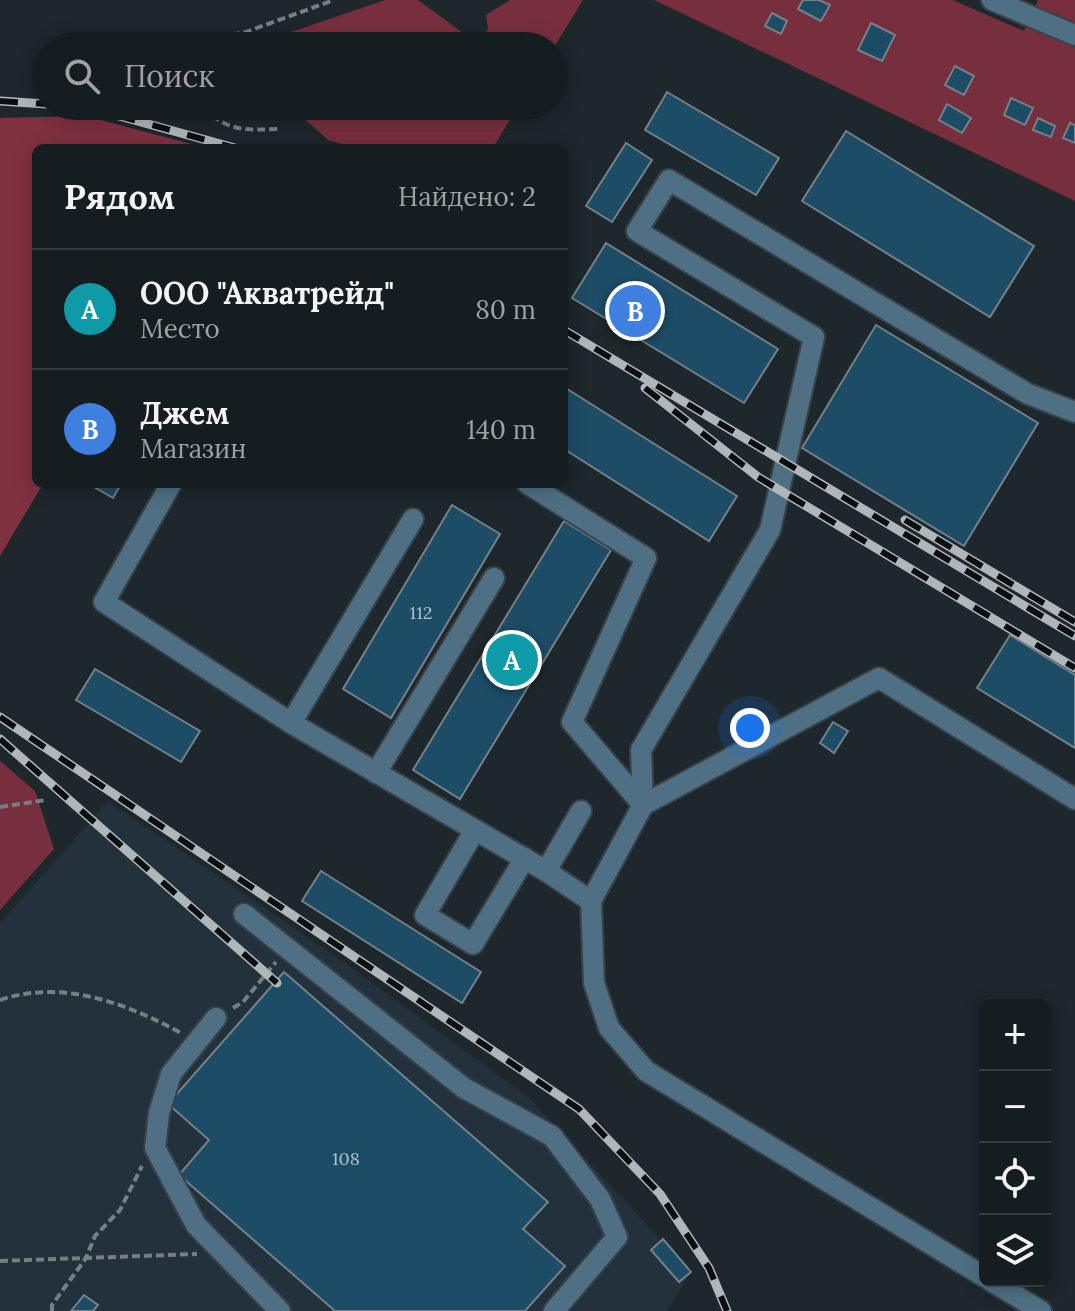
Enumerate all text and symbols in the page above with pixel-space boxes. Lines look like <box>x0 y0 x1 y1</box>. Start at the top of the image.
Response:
search box <box>32 32 568 120</box>
icon: search <box>60 54 104 98</box>
text: Поиск <box>124 57 215 95</box>
text: Рядом <box>64 175 175 218</box>
text: Найдено: 2 <box>398 180 536 213</box>
text: ООО "Акватрейд" <box>140 274 394 312</box>
pin: B <box>609 281 661 341</box>
text: A <box>81 293 99 326</box>
text: 80 m <box>475 293 536 326</box>
text: Место <box>140 312 220 345</box>
text: Джем <box>140 394 229 432</box>
text: B <box>81 413 99 446</box>
text: 140 m <box>466 413 536 446</box>
text: Магазин <box>140 432 247 465</box>
house number: 112 <box>410 601 432 624</box>
pin: A <box>486 630 538 690</box>
your location <box>730 708 770 748</box>
map controls <box>979 999 1051 1287</box>
button: + <box>979 999 1051 1071</box>
button: − <box>979 1071 1051 1143</box>
button: locate <box>979 1143 1051 1215</box>
house number: 108 <box>332 1147 360 1170</box>
button: layers <box>979 1215 1051 1287</box>

